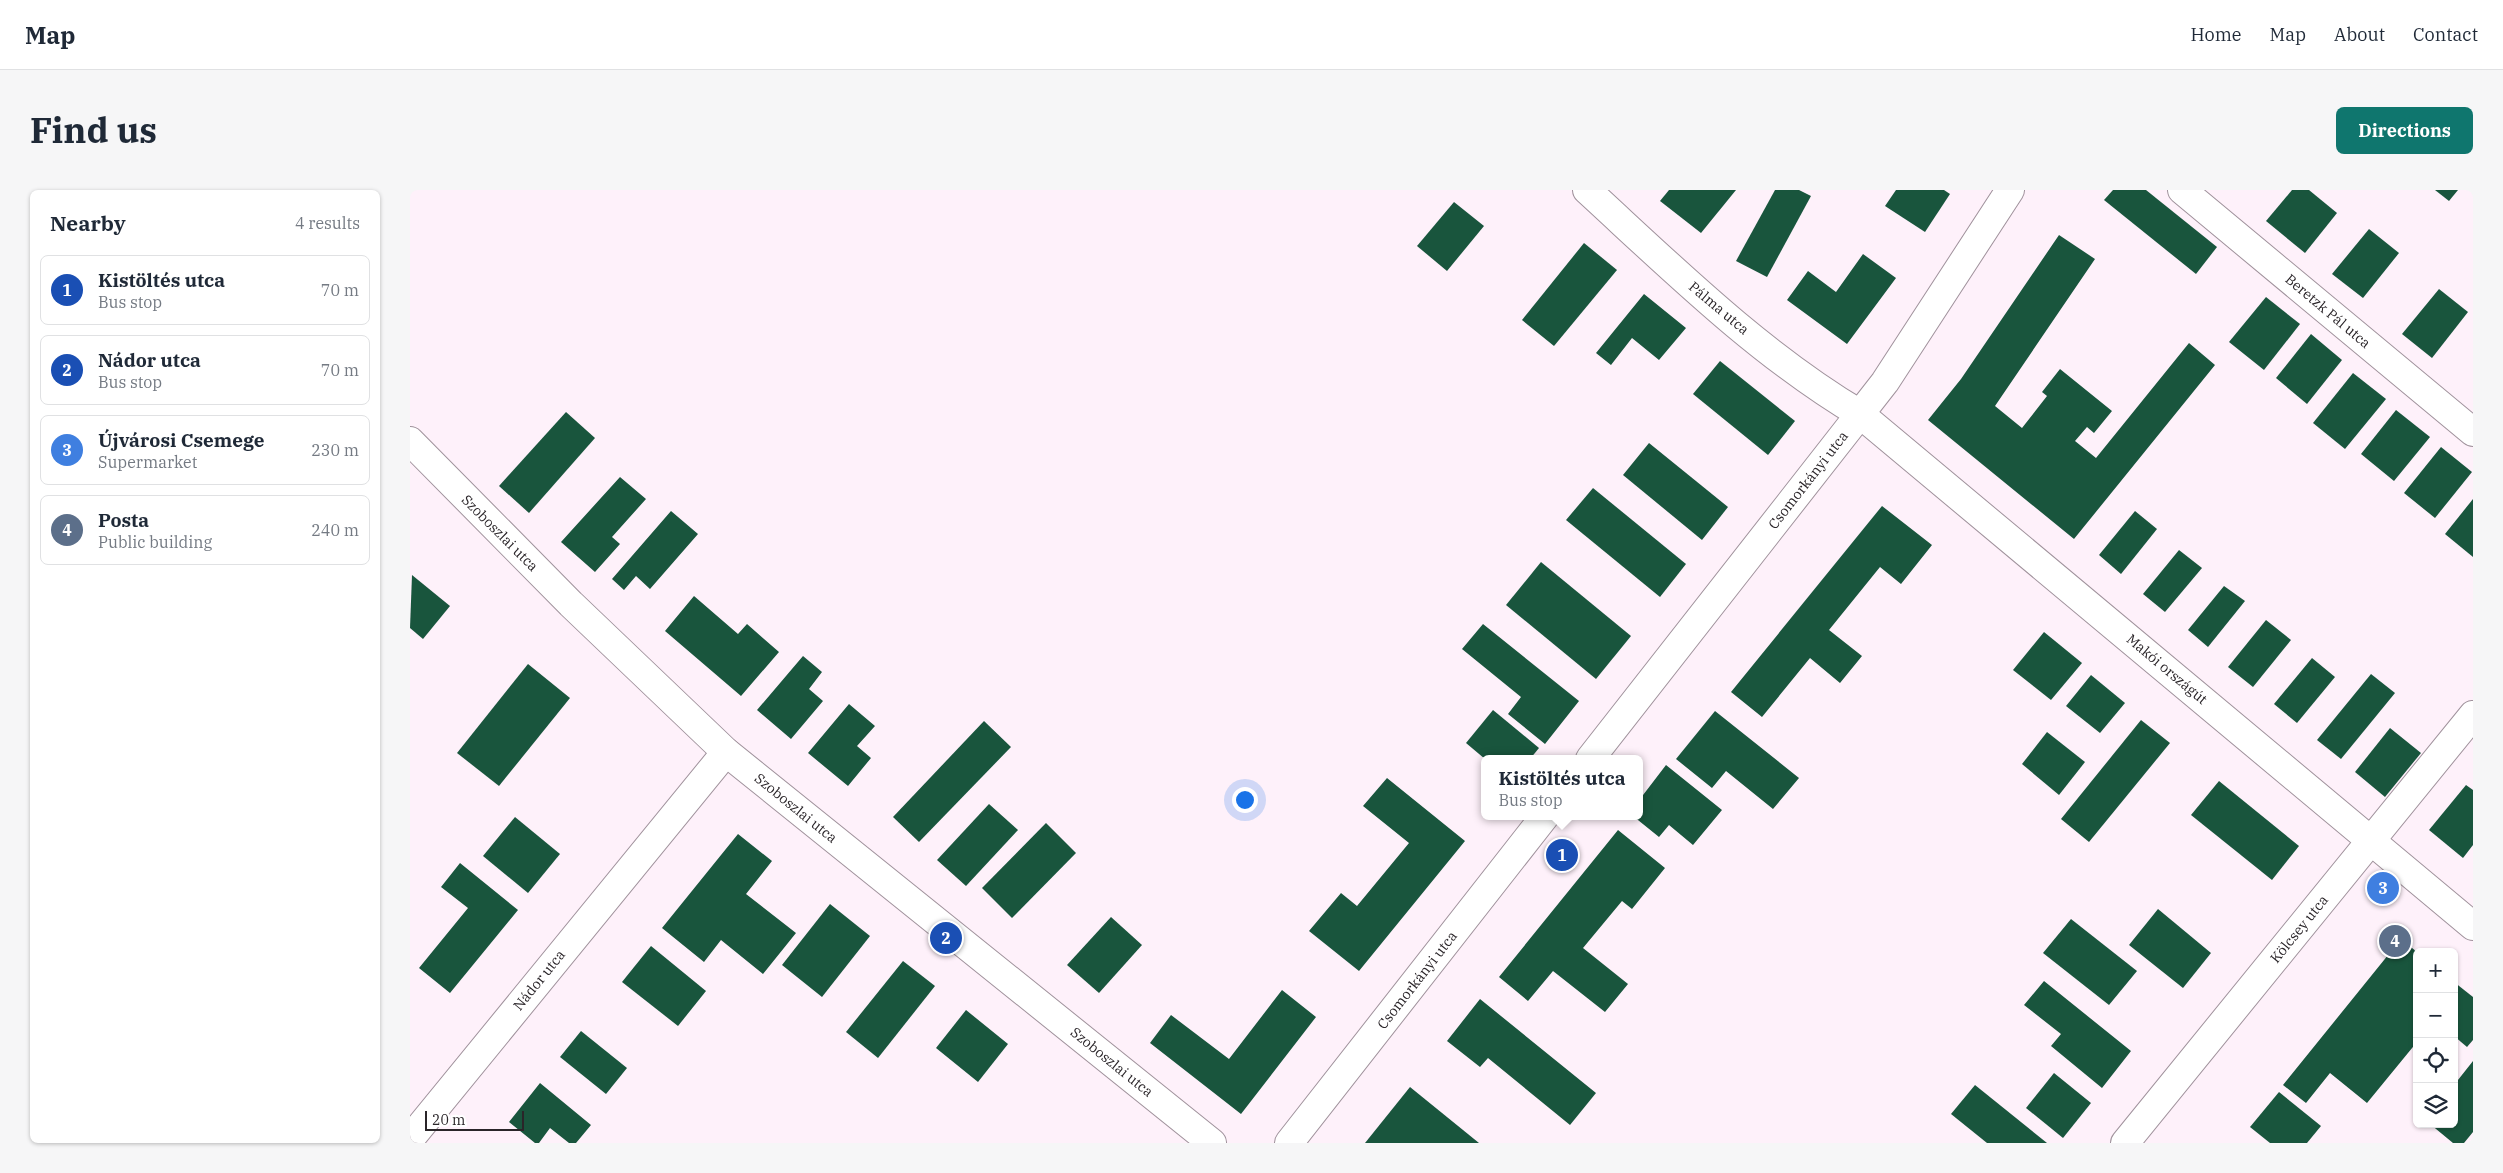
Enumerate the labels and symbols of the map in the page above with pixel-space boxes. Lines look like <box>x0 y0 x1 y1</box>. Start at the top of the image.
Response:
street label: Beretzk Pál utca <box>2282 270 2375 352</box>
street label: Pálma utca <box>1685 278 1753 339</box>
street label: Csomorkányi utca <box>1764 427 1852 533</box>
street label: Szoboszlai utca <box>458 491 542 575</box>
street label: Makói országút <box>2123 630 2211 708</box>
street label: Szoboszlai utca <box>751 769 841 847</box>
your location <box>1232 787 1258 813</box>
pin: 1 <box>1546 836 1578 874</box>
pin: 3 <box>2367 869 2399 907</box>
street label: Kölcsey utca <box>2266 891 2332 967</box>
pin: 2 <box>930 919 962 957</box>
pin: 4 <box>2379 922 2411 960</box>
street label: Csomorkányi utca <box>1373 927 1461 1033</box>
street label: Nádor utca <box>509 946 569 1014</box>
street label: Szoboszlai utca <box>1067 1023 1157 1101</box>
scale bar <box>425 1108 524 1131</box>

